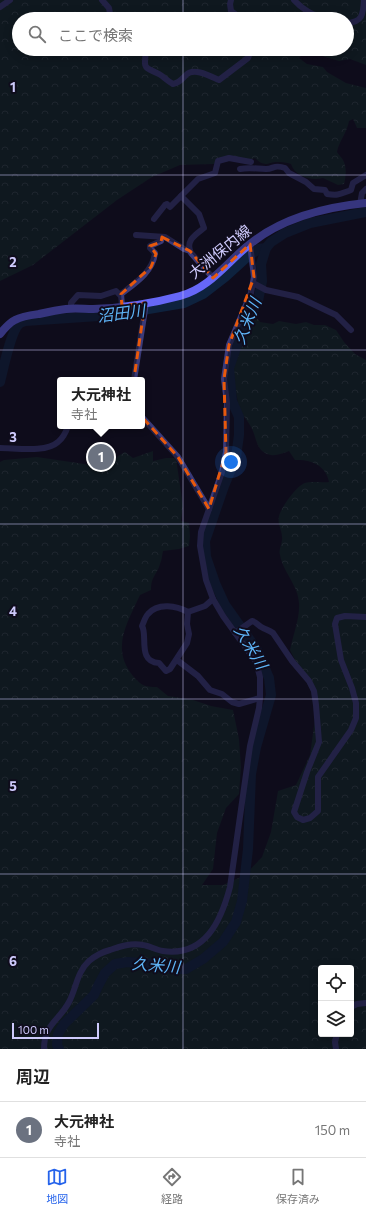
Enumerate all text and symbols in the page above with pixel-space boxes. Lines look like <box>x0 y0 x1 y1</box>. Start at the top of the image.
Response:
search box <box>12 12 354 56</box>
icon: search <box>26 23 48 45</box>
text: ここで検索 <box>58 26 133 44</box>
text: 1 <box>10 79 16 95</box>
street label: 大洲保内線 <box>185 221 254 282</box>
text: 2 <box>9 254 17 270</box>
water label: 久米川 <box>229 293 265 347</box>
water label: 沼田川 <box>96 300 148 325</box>
popup <box>57 377 145 429</box>
text: 大元神社 <box>71 385 131 403</box>
text: 寺社 <box>71 406 97 422</box>
text: 3 <box>9 429 17 445</box>
pin: 1 <box>88 442 114 472</box>
your location <box>221 452 241 472</box>
text: 4 <box>9 603 17 619</box>
water label: 久米川 <box>231 621 273 674</box>
text: 5 <box>9 778 17 794</box>
text: 6 <box>9 953 17 969</box>
water label: 久米川 <box>131 953 183 976</box>
map controls <box>318 965 354 1037</box>
button: locate <box>318 965 354 1001</box>
button: layers <box>318 1001 354 1037</box>
scale bar <box>12 1021 99 1040</box>
text: 100 m <box>18 1023 49 1036</box>
text: 周辺 <box>16 1066 50 1087</box>
text: 大元神社 <box>54 1112 114 1130</box>
text: 1 <box>26 1122 32 1138</box>
text: 150 m <box>315 1122 350 1138</box>
text: 寺社 <box>54 1133 80 1149</box>
tab: 地図 <box>46 1166 68 1206</box>
tab: 経路 <box>161 1166 183 1206</box>
tab: 保存済み <box>276 1166 320 1206</box>

